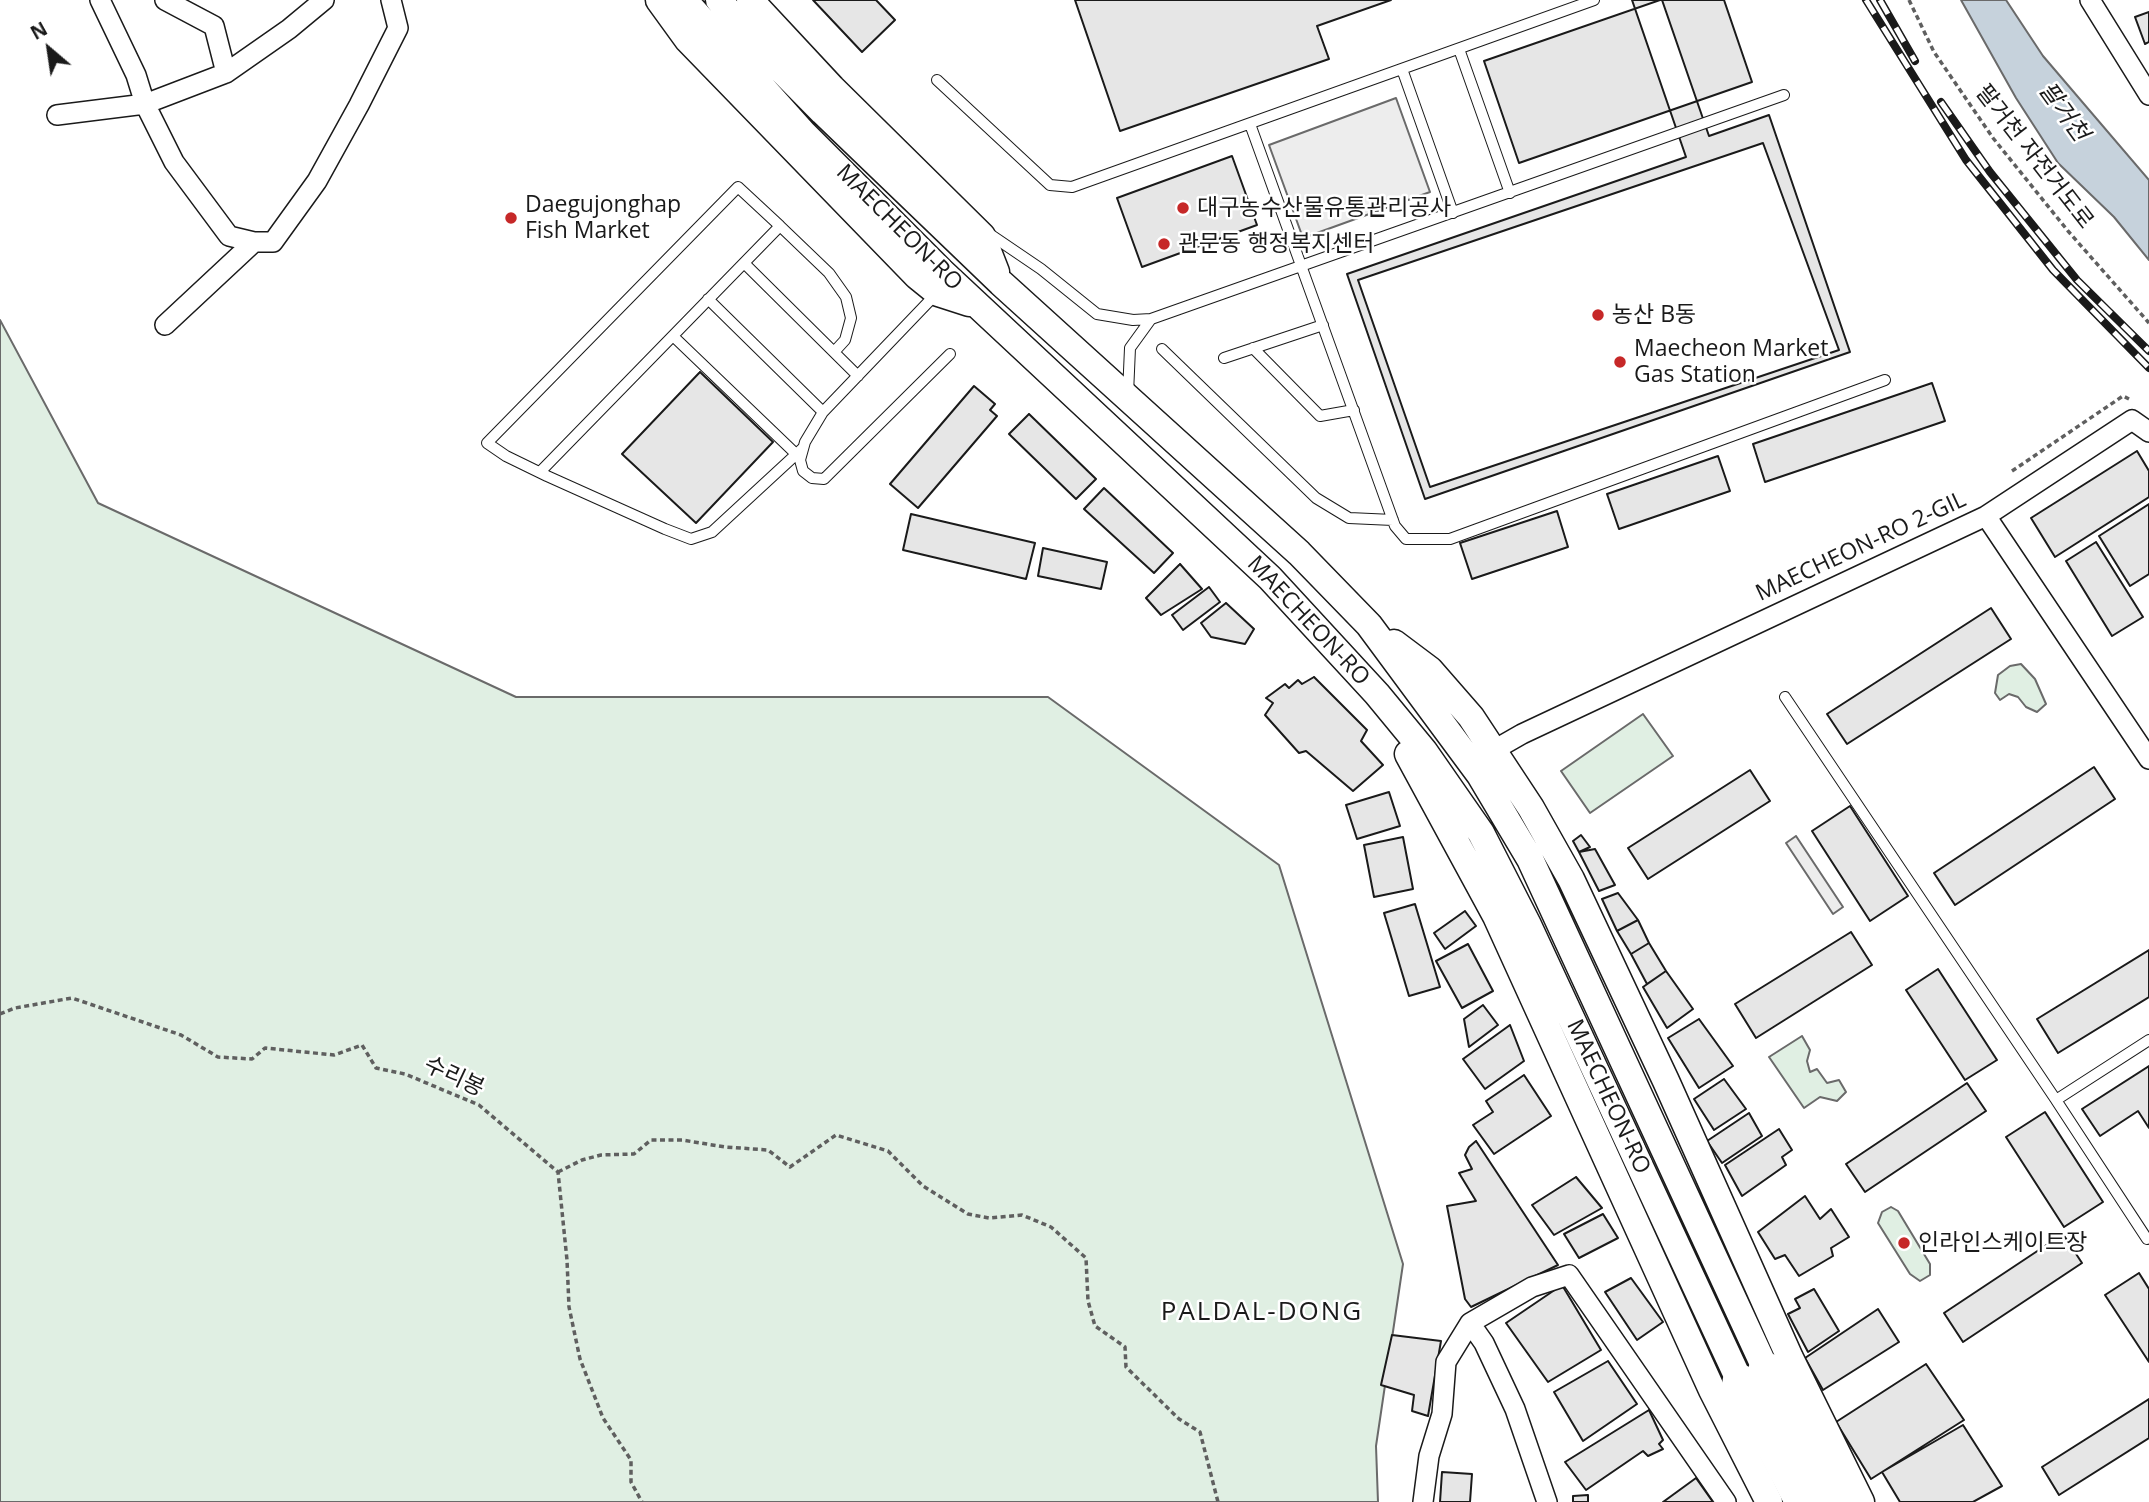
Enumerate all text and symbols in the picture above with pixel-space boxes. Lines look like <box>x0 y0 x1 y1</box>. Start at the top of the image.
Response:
north arrow <box>14 14 84 84</box>
text: N <box>26 16 52 46</box>
water label: 팔거천 <box>2032 77 2094 147</box>
street label: 팔거천 자전거도로 <box>1969 79 2099 235</box>
street label: MAECHEON-RO <box>830 159 968 297</box>
place label: Daegujonghap Fish Market <box>525 191 681 245</box>
place label: 대구농수산물유통관리공사 <box>1197 194 1451 222</box>
marker: 대구농수산물유통관리공사 <box>1175 200 1191 216</box>
marker: Daegujonghap Fish Market <box>503 210 519 226</box>
place label: 관문동 행정복지센터 <box>1178 230 1374 258</box>
marker: 관문동 행정복지센터 <box>1156 236 1172 252</box>
place label: 농산 B동 <box>1612 301 1696 329</box>
marker: 농산 B동 <box>1590 307 1606 323</box>
place label: Maecheon Market Gas Station <box>1634 335 1828 389</box>
marker: Maecheon Market Gas Station <box>1612 354 1628 370</box>
street label: MAECHEON-RO 2-GIL <box>1752 486 1970 608</box>
street label: MAECHEON-RO <box>1241 551 1375 691</box>
street label: MAECHEON-RO <box>1560 1016 1656 1178</box>
street label: 수리봉 <box>419 1051 489 1103</box>
place label: 인라인스케이트장 <box>1918 1229 2087 1257</box>
marker: 인라인스케이트장 <box>1896 1235 1912 1251</box>
district label: PALDAL-DONG <box>1162 1297 1362 1329</box>

